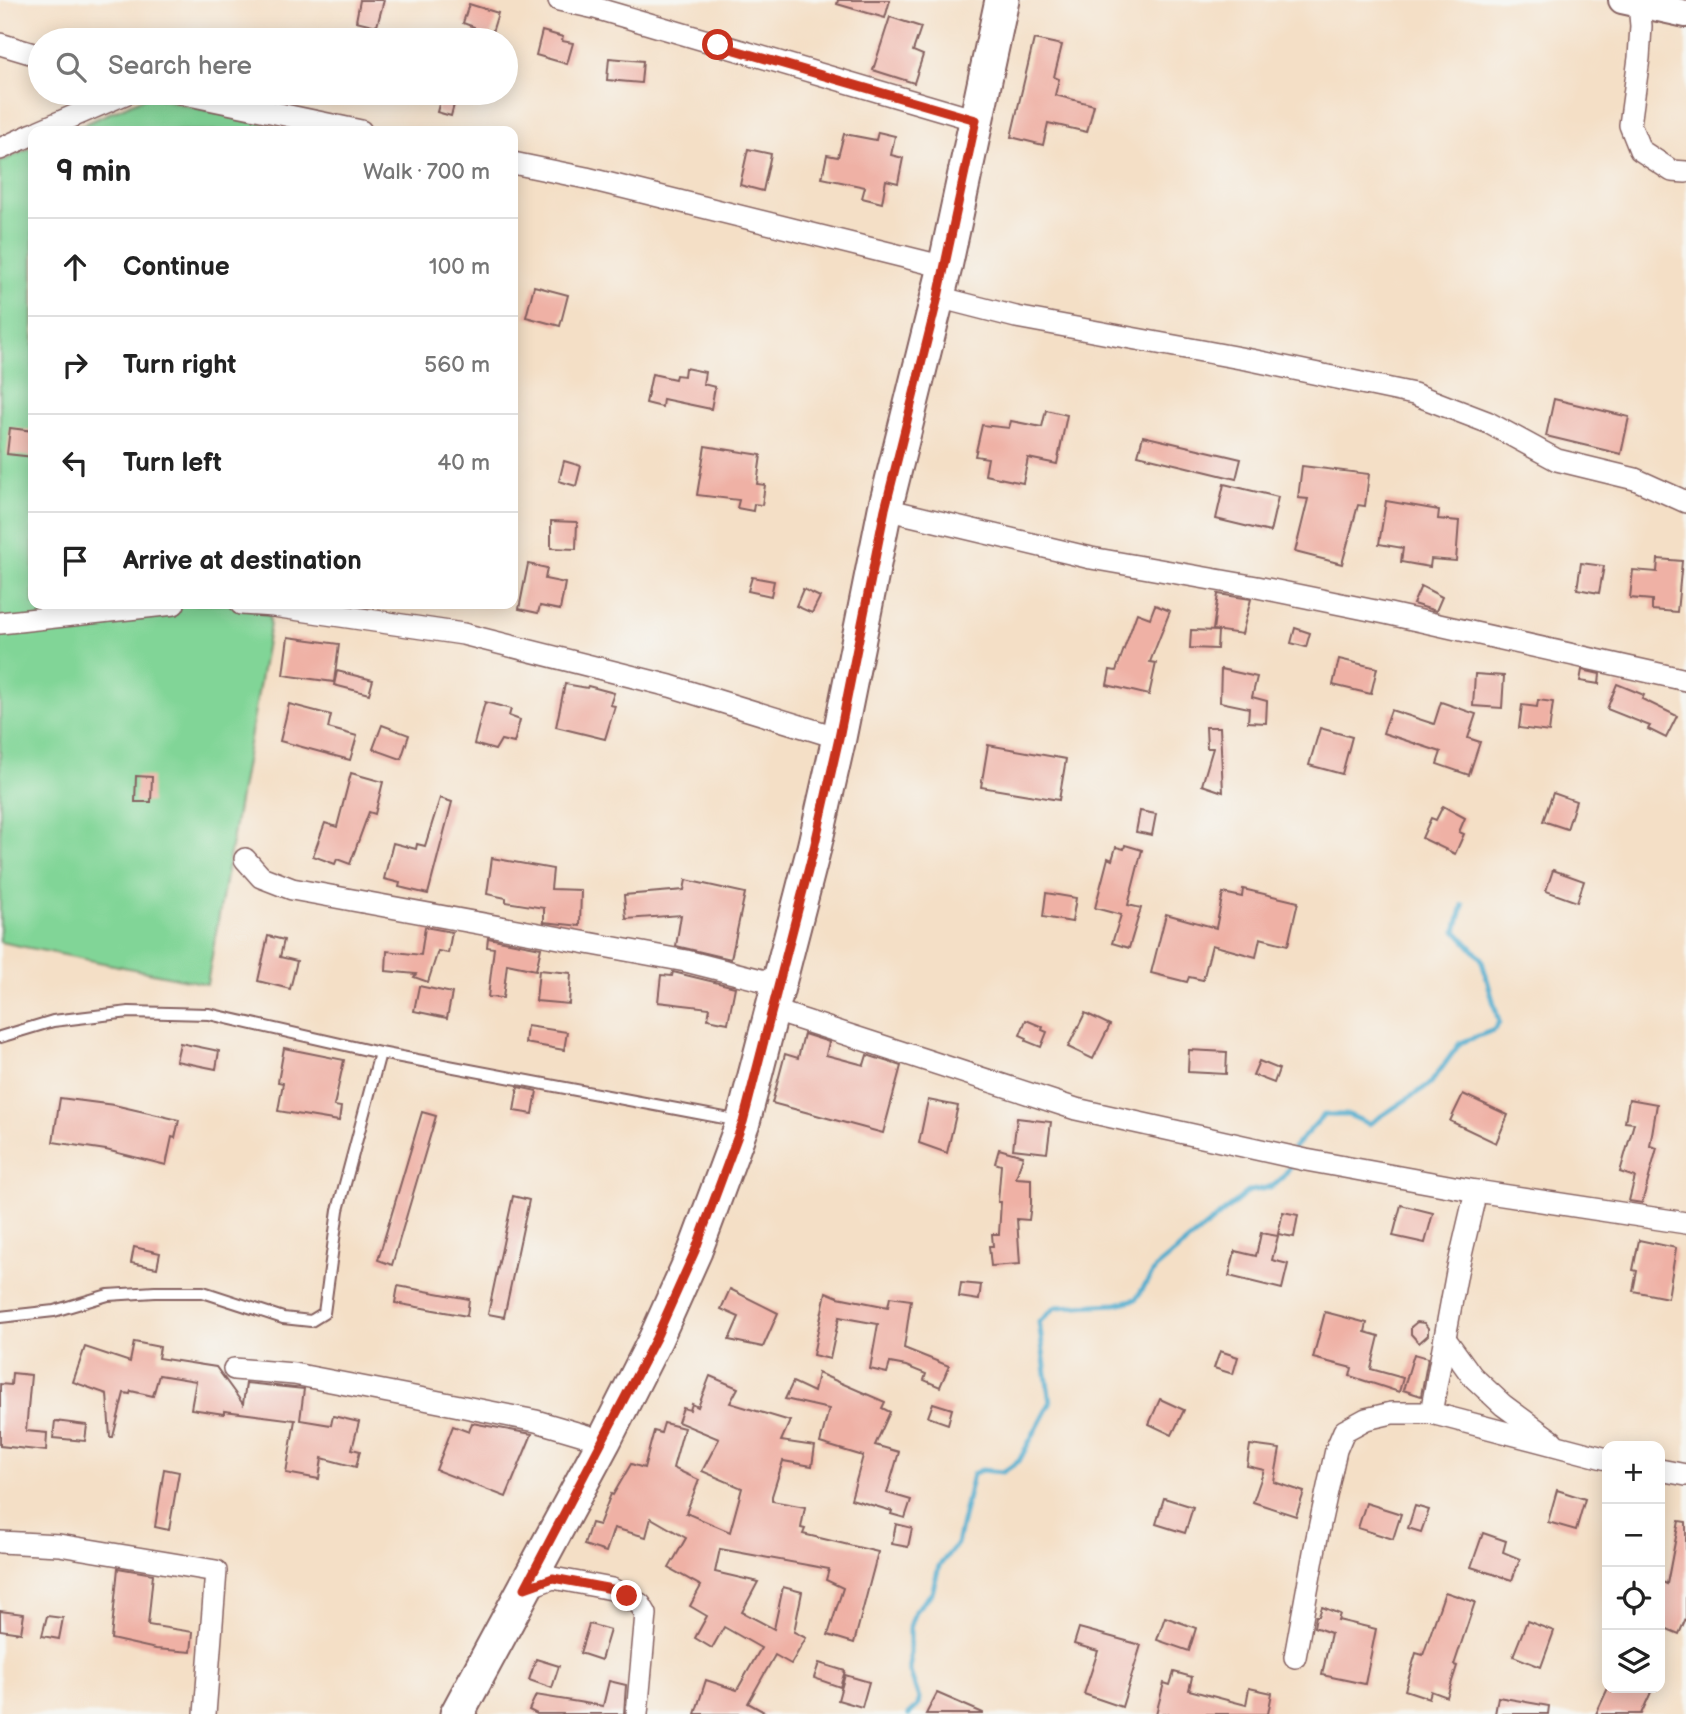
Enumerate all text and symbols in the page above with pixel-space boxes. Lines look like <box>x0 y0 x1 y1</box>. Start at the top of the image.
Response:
search box <box>28 28 518 105</box>
route start <box>702 29 733 60</box>
icon: search <box>52 48 90 86</box>
text: Search here <box>108 51 252 82</box>
text: 9 min <box>56 154 131 190</box>
text: Walk · 700 m <box>363 158 490 186</box>
icon: ahead <box>56 248 94 286</box>
text: Continue <box>123 252 230 283</box>
text: 100 m <box>429 253 490 281</box>
icon: right <box>56 346 94 384</box>
text: Turn right <box>123 350 236 381</box>
text: 560 m <box>424 351 490 379</box>
icon: left <box>56 444 94 482</box>
text: Turn left <box>123 448 222 479</box>
text: 40 m <box>437 449 490 477</box>
icon: arrive <box>56 542 94 580</box>
text: Arrive at destination <box>123 546 362 577</box>
map controls <box>1602 1441 1665 1693</box>
button: + <box>1602 1441 1665 1504</box>
button: − <box>1602 1504 1665 1567</box>
button: locate <box>1602 1567 1665 1630</box>
route end <box>611 1580 642 1611</box>
button: layers <box>1602 1630 1665 1693</box>

